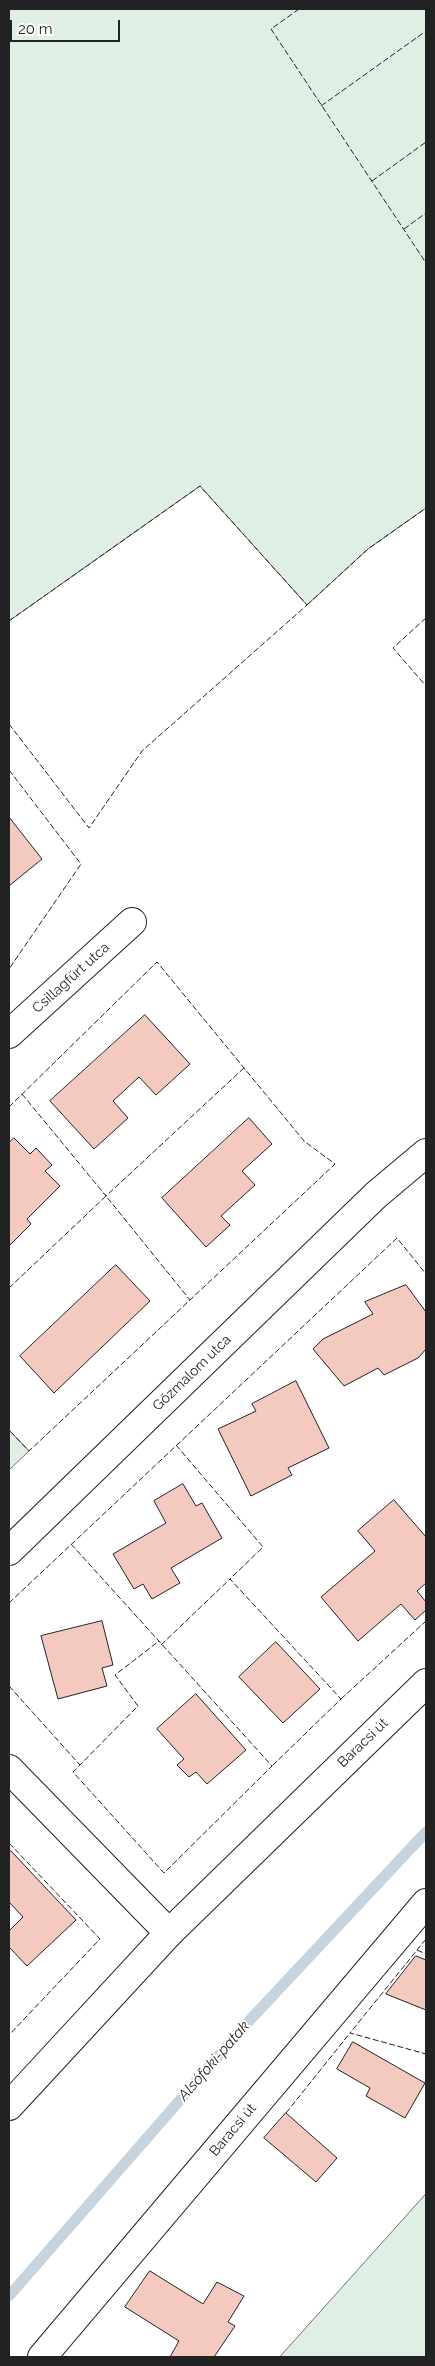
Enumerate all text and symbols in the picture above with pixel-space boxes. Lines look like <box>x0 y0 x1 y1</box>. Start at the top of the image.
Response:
scale bar <box>12 10 122 42</box>
text: 20 m <box>18 20 53 38</box>
street label: Csillagfürt utca <box>29 939 113 1017</box>
street label: Gőzmalom utca <box>149 1331 235 1415</box>
street label: Baracsi út <box>334 1715 392 1771</box>
water label: Alsófoki-patak <box>175 2018 253 2104</box>
street label: Baracsi út <box>206 2100 260 2160</box>

